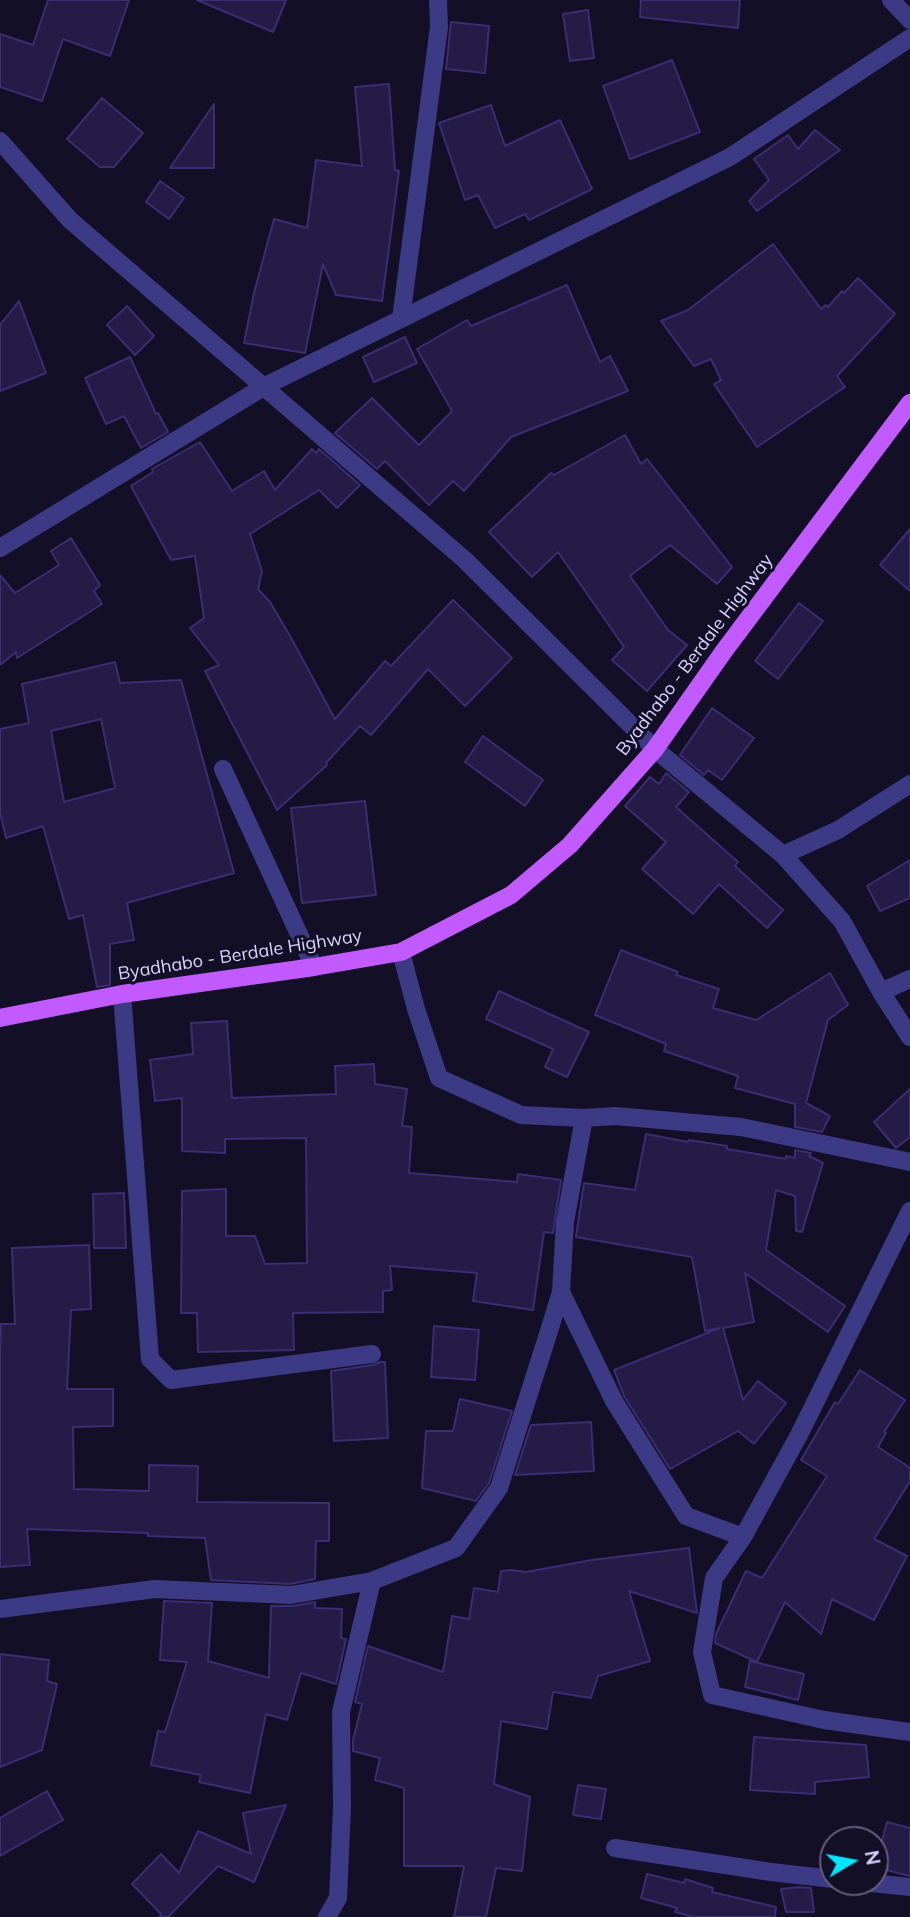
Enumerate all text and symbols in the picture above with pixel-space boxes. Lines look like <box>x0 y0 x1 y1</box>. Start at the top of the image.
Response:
street label: Byadhabo - Berdale Highway <box>612 550 778 760</box>
street label: Byadhabo - Berdale Highway <box>116 925 364 985</box>
north arrow <box>819 1826 889 1896</box>
text: N <box>860 1849 886 1867</box>

